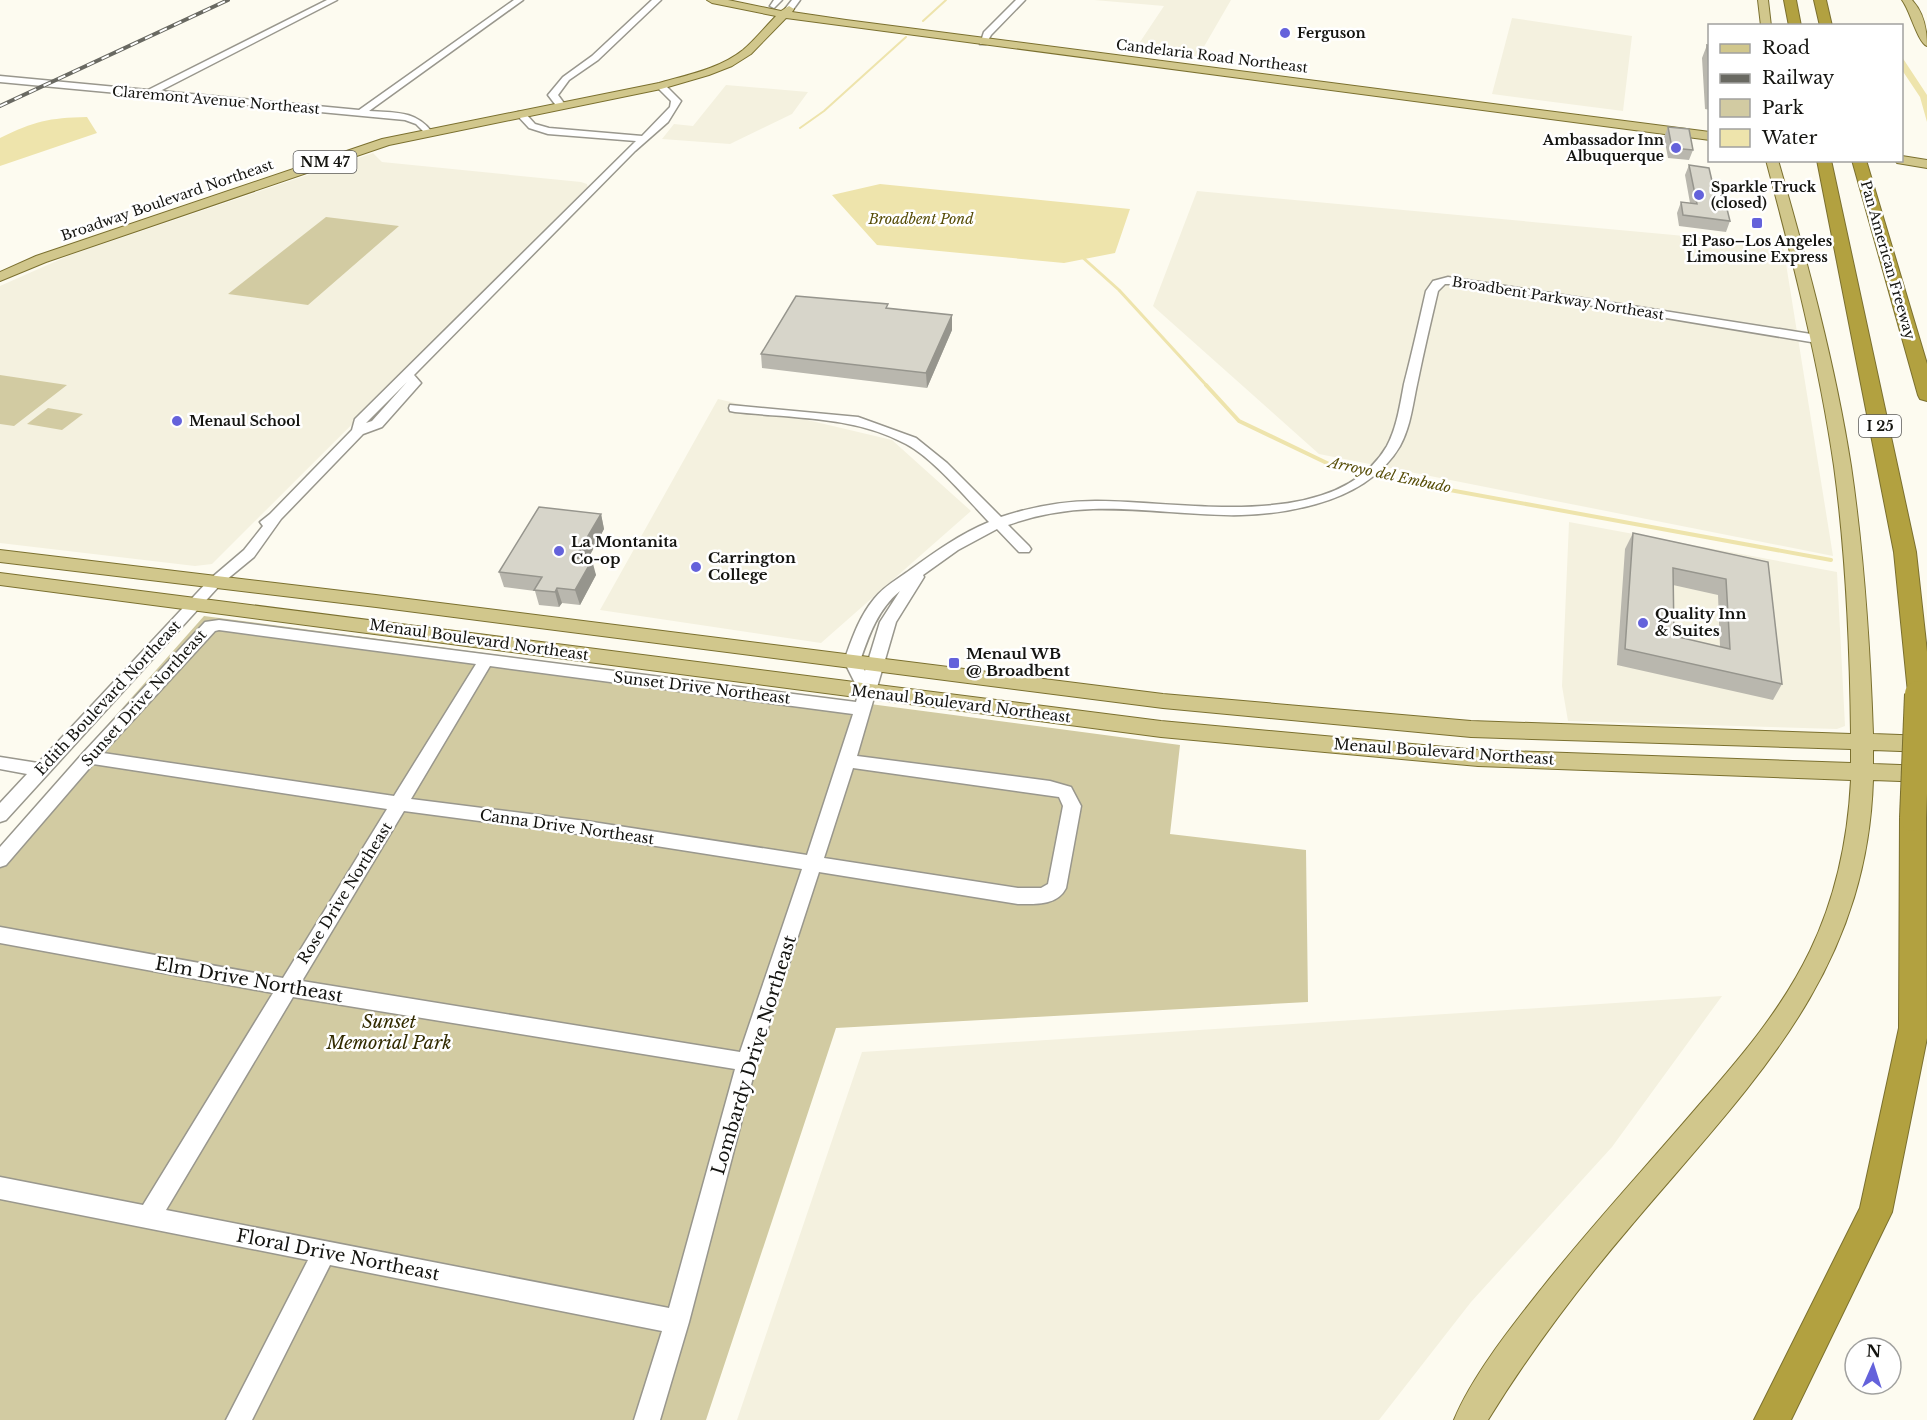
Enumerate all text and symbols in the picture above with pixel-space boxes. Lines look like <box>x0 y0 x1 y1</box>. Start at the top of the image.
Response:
place label: Ferguson <box>1297 24 1366 42</box>
legend <box>1708 24 1903 162</box>
marker: Ferguson <box>1278 26 1292 40</box>
street label: Candelaria Road Northeast <box>1115 35 1310 77</box>
text: Road <box>1762 37 1810 59</box>
text: Railway <box>1762 67 1835 89</box>
street label: Claremont Avenue Northeast <box>111 82 321 118</box>
text: Park <box>1762 97 1804 119</box>
text: Water <box>1761 127 1818 149</box>
place label: Ambassador Inn Albuquerque <box>1542 131 1664 165</box>
marker: Ambassador Inn Albuquerque <box>1669 141 1683 155</box>
road number: NM 47 <box>294 151 356 173</box>
street label: Broadway Boulevard Northeast <box>58 155 276 245</box>
place label: Sparkle Truck (closed) <box>1711 178 1817 212</box>
street label: Pan American Freeway <box>1857 179 1919 342</box>
marker: Sparkle Truck (closed) <box>1692 188 1706 202</box>
water label: Broadbent Pond <box>868 210 974 228</box>
marker: El Paso–Los Angeles Limousine Express <box>1750 216 1764 230</box>
place label: El Paso–Los Angeles Limousine Express <box>1682 232 1833 266</box>
street label: Broadbent Parkway Northeast <box>1451 272 1666 324</box>
place label: Menaul School <box>189 412 300 430</box>
marker: Menaul School <box>170 414 184 428</box>
road number: I 25 <box>1859 415 1901 437</box>
water label: Arroyo del Embudo <box>1325 453 1453 497</box>
place label: La Montanita Co-op <box>571 532 678 568</box>
marker: La Montanita Co-op <box>552 544 566 558</box>
place label: Carrington College <box>708 548 796 584</box>
marker: Carrington College <box>689 560 703 574</box>
place label: Quality Inn & Suites <box>1655 604 1747 640</box>
street label: Menaul Boulevard Northeast <box>368 615 590 664</box>
street label: Edith Boulevard Northeast <box>31 616 185 779</box>
marker: Quality Inn & Suites <box>1636 616 1650 630</box>
street label: Sunset Drive Northeast <box>77 625 210 770</box>
place label: Menaul WB @ Broadbent <box>966 644 1070 680</box>
marker: Menaul WB @ Broadbent <box>947 656 961 670</box>
street label: Sunset Drive Northeast <box>613 667 792 708</box>
street label: Menaul Boulevard Northeast <box>850 681 1072 726</box>
street label: Menaul Boulevard Northeast <box>1333 734 1555 769</box>
street label: Canna Drive Northeast <box>479 805 656 848</box>
street label: Rose Drive Northeast <box>293 818 396 967</box>
street label: Lombardy Drive Northeast <box>707 932 801 1178</box>
street label: Elm Drive Northeast <box>153 953 345 1007</box>
park label: Sunset Memorial Park <box>326 1011 451 1054</box>
street label: Floral Drive Northeast <box>235 1225 442 1286</box>
north arrow <box>1843 1336 1903 1396</box>
text: N <box>1866 1341 1882 1361</box>

